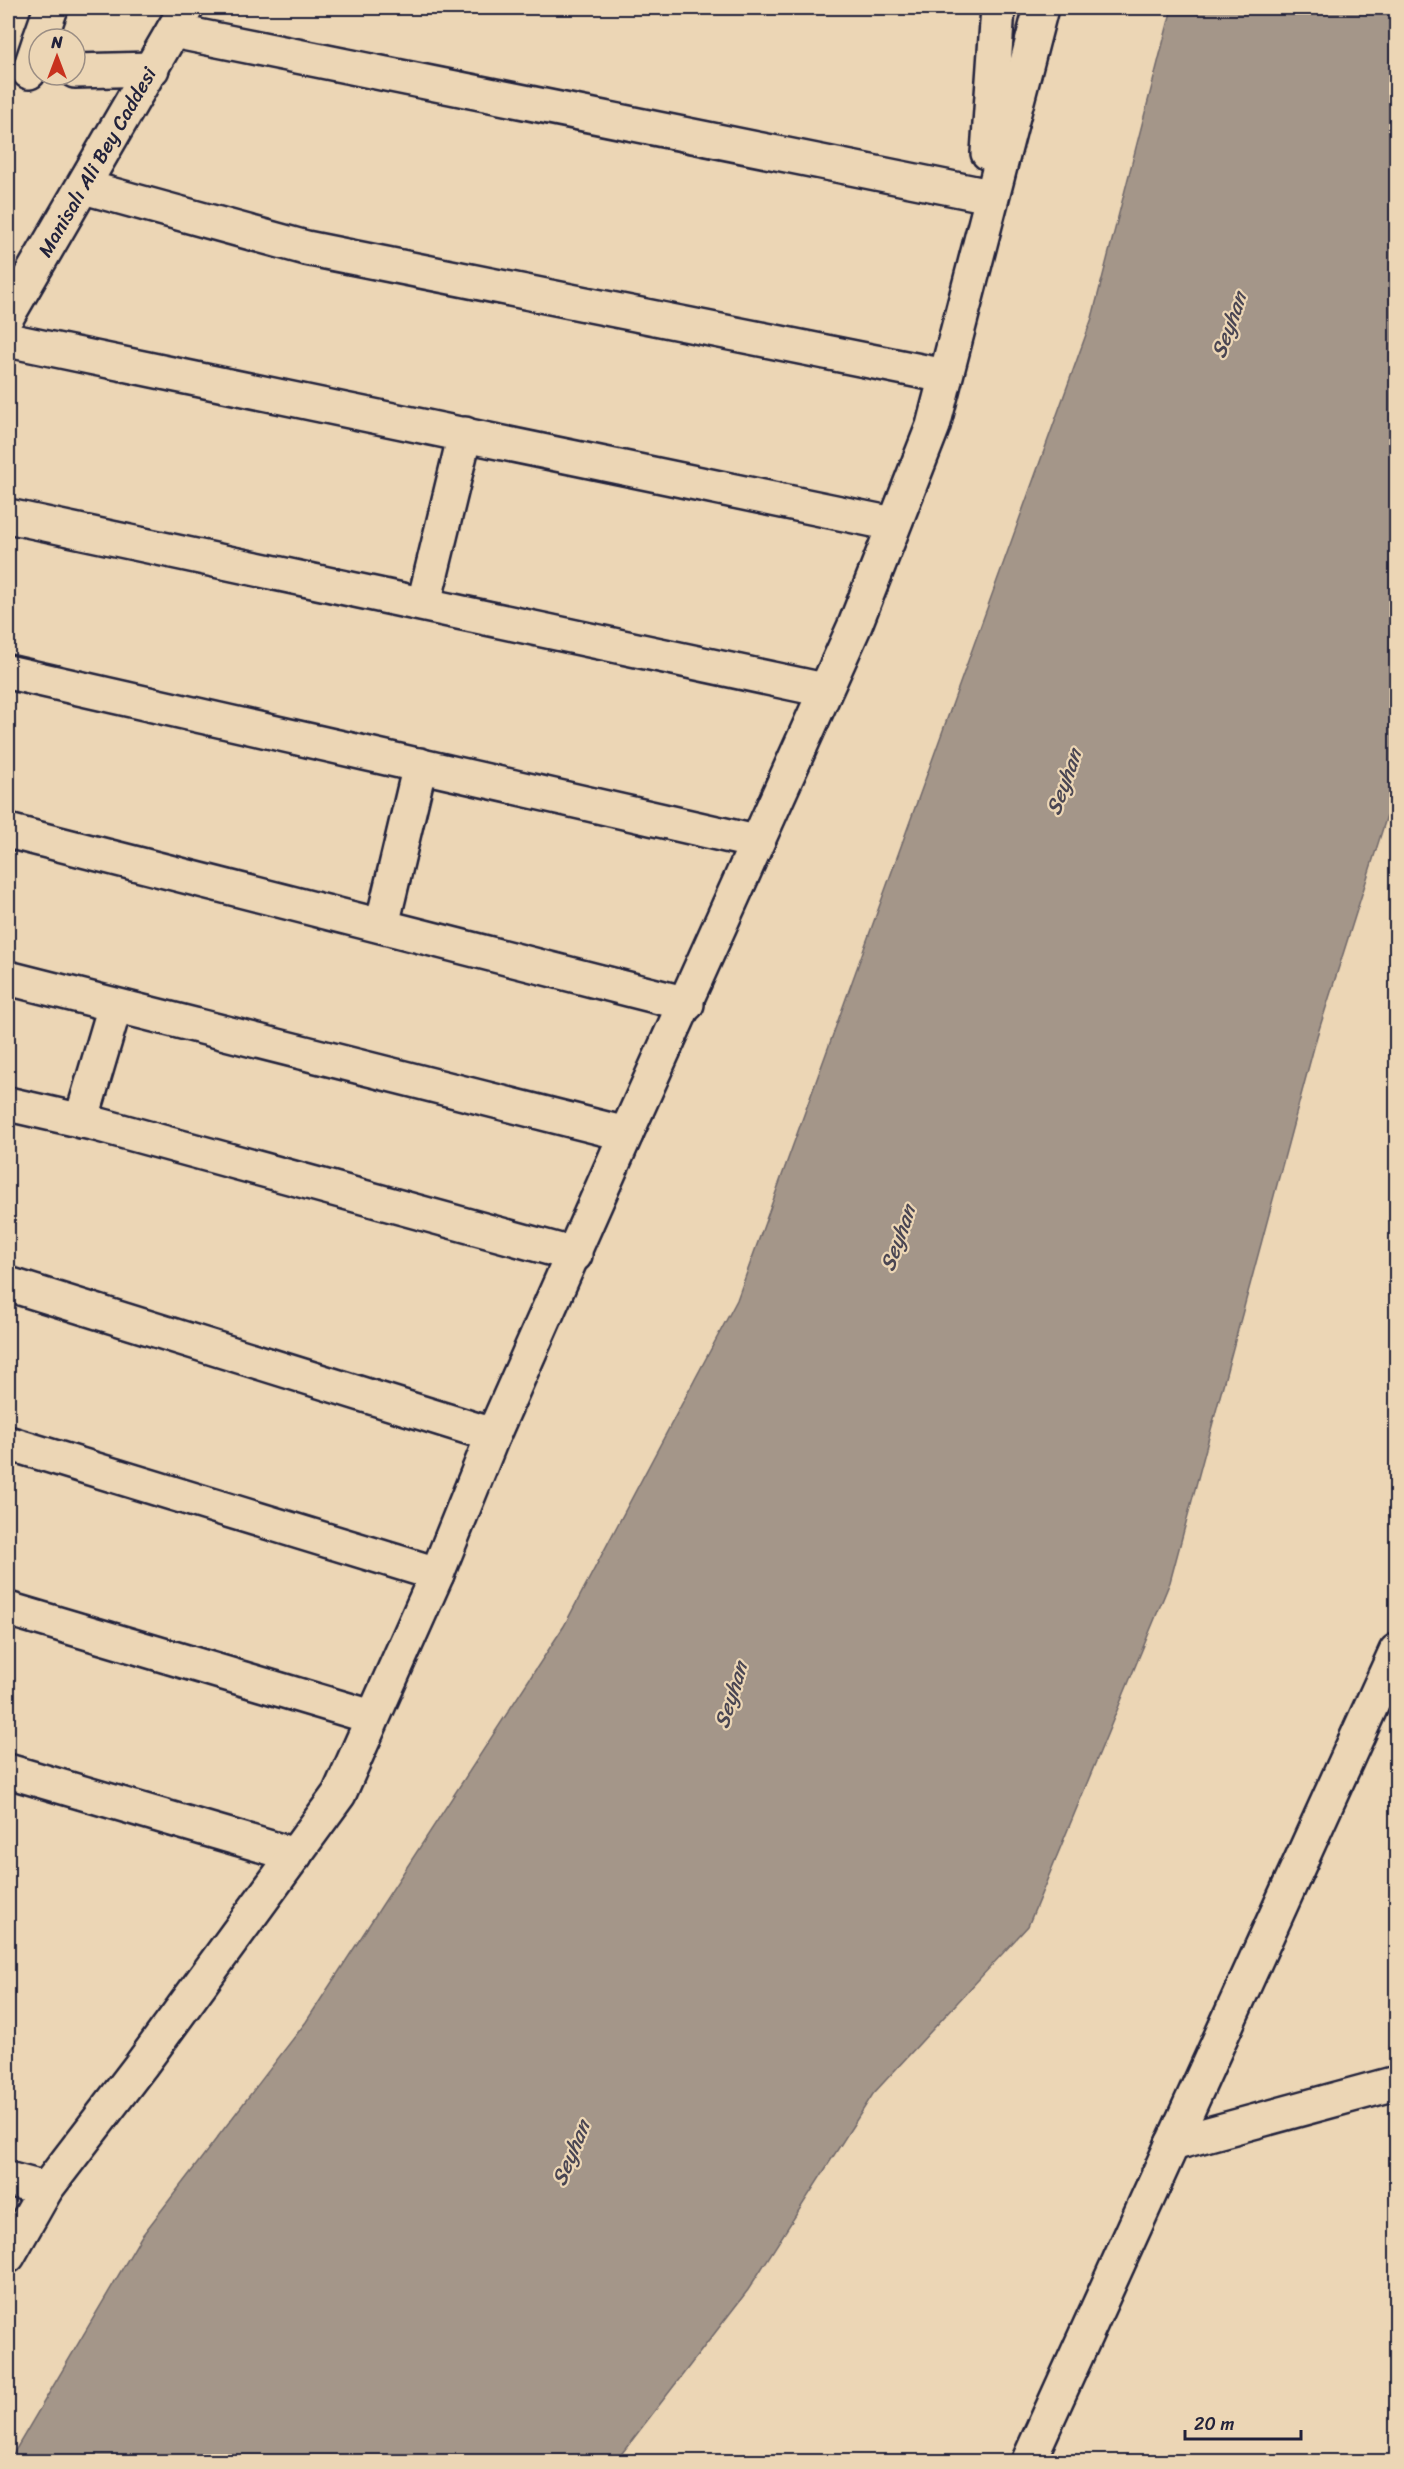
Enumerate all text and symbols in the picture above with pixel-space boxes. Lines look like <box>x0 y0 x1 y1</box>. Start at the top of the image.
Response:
north arrow <box>27 27 87 87</box>
text: N <box>50 28 63 57</box>
street label: Manisalı Ali Bey Caddesi <box>28 59 167 264</box>
water label: Seyhan <box>1200 284 1259 363</box>
water label: Seyhan <box>1035 741 1094 820</box>
water label: Seyhan <box>869 1197 928 1276</box>
water label: Seyhan <box>702 1654 760 1733</box>
water label: Seyhan <box>540 2112 603 2192</box>
scale bar <box>1185 2403 1300 2441</box>
text: 20 m <box>1194 2408 1234 2440</box>

